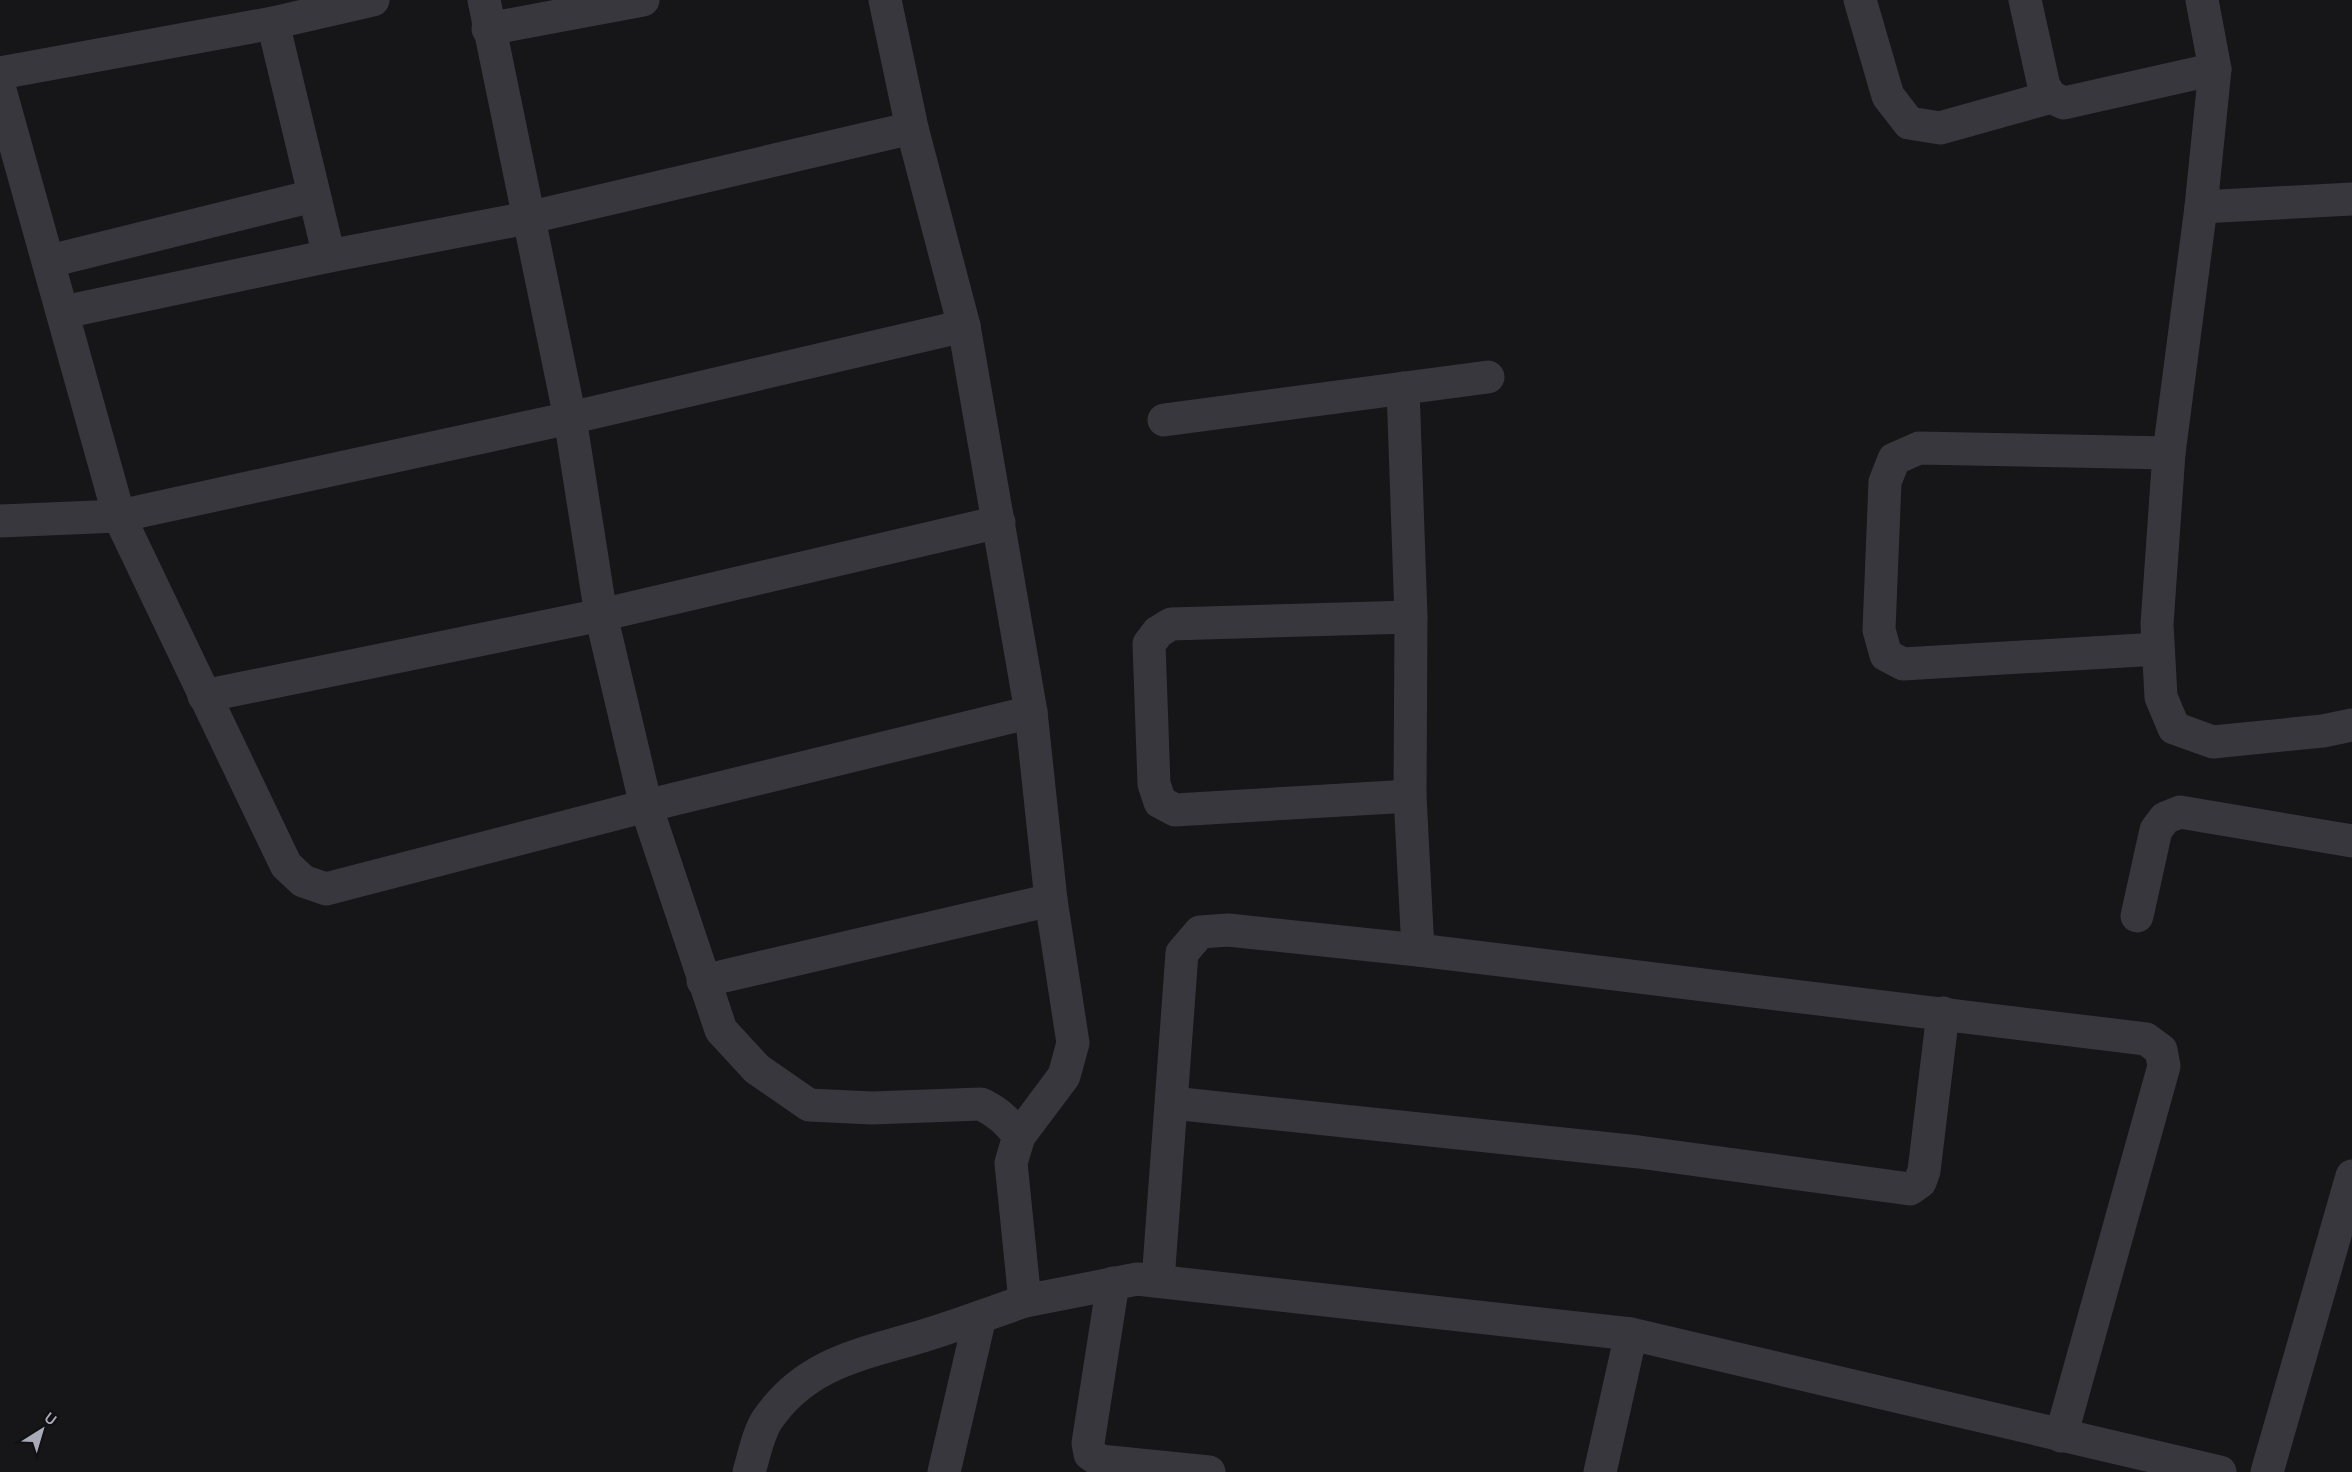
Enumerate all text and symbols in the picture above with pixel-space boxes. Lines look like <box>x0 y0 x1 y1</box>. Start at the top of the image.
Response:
north arrow <box>12 1400 72 1460</box>
text: U <box>41 1408 61 1429</box>

